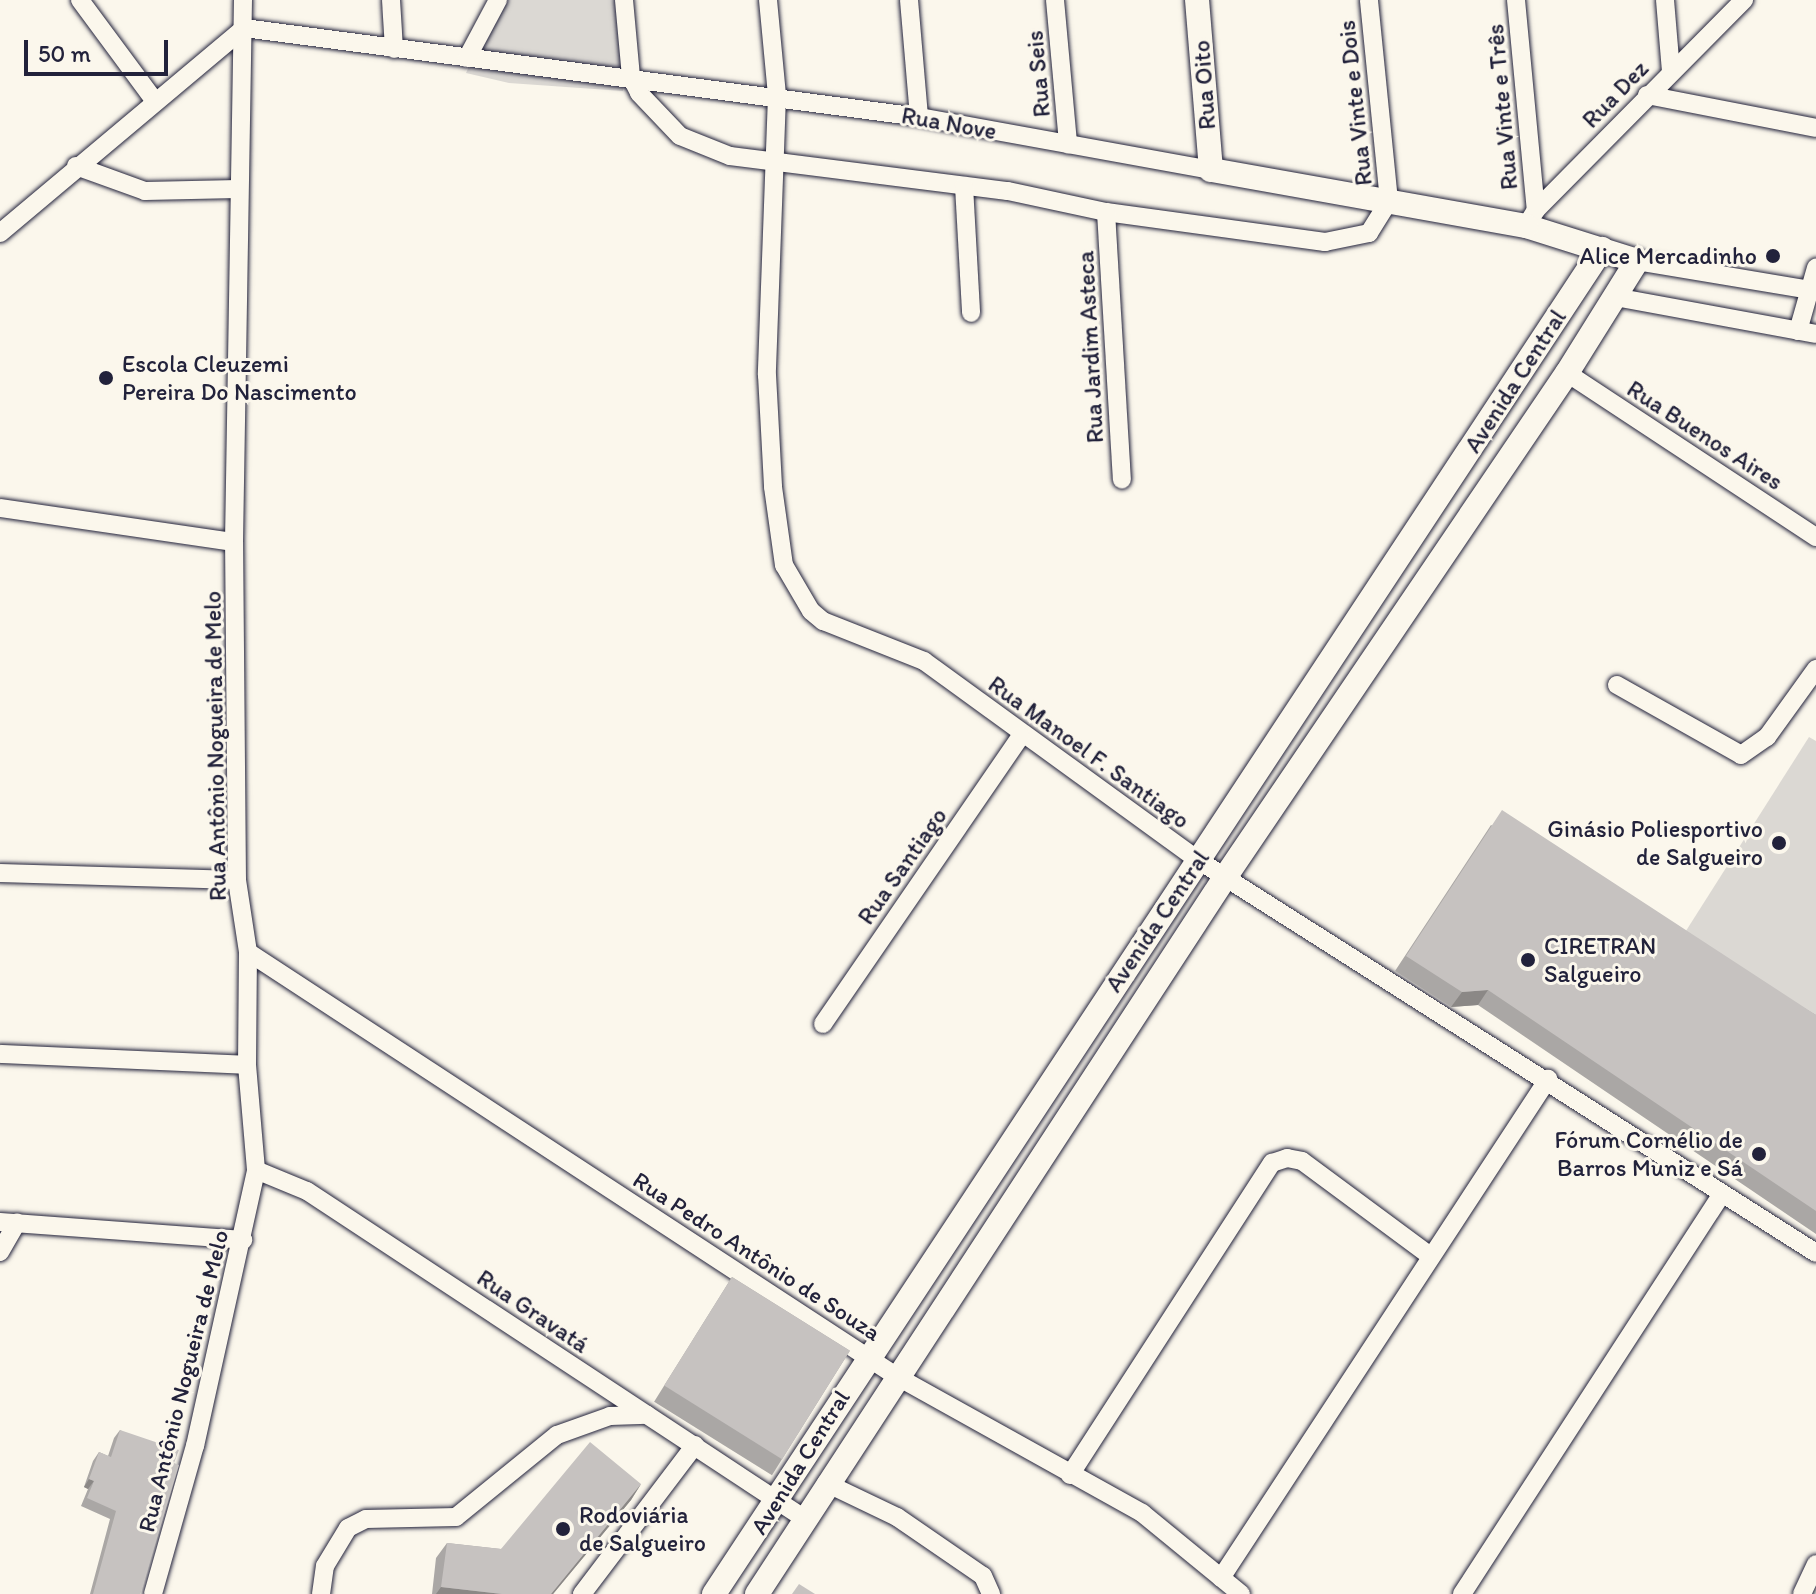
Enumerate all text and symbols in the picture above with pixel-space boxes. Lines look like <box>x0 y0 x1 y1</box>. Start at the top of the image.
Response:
street label: Rua Vinte e Dois <box>1332 19 1378 187</box>
scale bar <box>28 24 172 74</box>
street label: Rua Vinte e Três <box>1480 24 1524 190</box>
street label: Rua Seis <box>1020 30 1056 118</box>
text: 50 m <box>38 39 91 68</box>
street label: Rua Oito <box>1187 39 1221 131</box>
street label: Rua Dez <box>1576 54 1654 134</box>
street label: Rua Nove <box>899 100 999 146</box>
place label: Alice Mercadinho <box>1581 242 1757 270</box>
marker: Alice Mercadinho <box>1764 247 1782 265</box>
street label: Rua Jardim Asteca <box>1071 250 1109 444</box>
street label: Avenida Central <box>1458 304 1572 458</box>
place label: Escola Cleuzemi Pereira Do Nascimento <box>122 350 357 406</box>
marker: Escola Cleuzemi Pereira Do Nascimento <box>97 369 115 387</box>
street label: Rua Buenos Aires <box>1622 374 1788 496</box>
street label: Rua Antônio Nogueira de Melo <box>198 591 232 901</box>
street label: Rua Manoel F. Santiago <box>983 669 1195 835</box>
street label: Rua Santiago <box>851 802 953 930</box>
place label: Ginásio Poliesportivo de Salgueiro <box>1546 815 1763 871</box>
marker: Ginásio Poliesportivo de Salgueiro <box>1770 834 1788 852</box>
street label: Avenida Central <box>1099 845 1215 997</box>
place label: CIRETRAN Salgueiro <box>1544 932 1656 988</box>
marker: CIRETRAN Salgueiro <box>1519 951 1537 969</box>
place label: Fórum Cornélio de Barros Muniz e Sá <box>1555 1126 1743 1182</box>
marker: Fórum Cornélio de Barros Muniz e Sá <box>1750 1145 1768 1163</box>
street label: Rua Pedro Antônio de Souza <box>628 1165 886 1347</box>
street label: Rua Antônio Nogueira de Melo <box>132 1227 234 1535</box>
street label: Rua Gravatá <box>472 1263 594 1359</box>
street label: Avenida Central <box>744 1384 856 1540</box>
place label: Rodoviária de Salgueiro <box>579 1501 706 1557</box>
marker: Rodoviária de Salgueiro <box>554 1520 572 1538</box>

